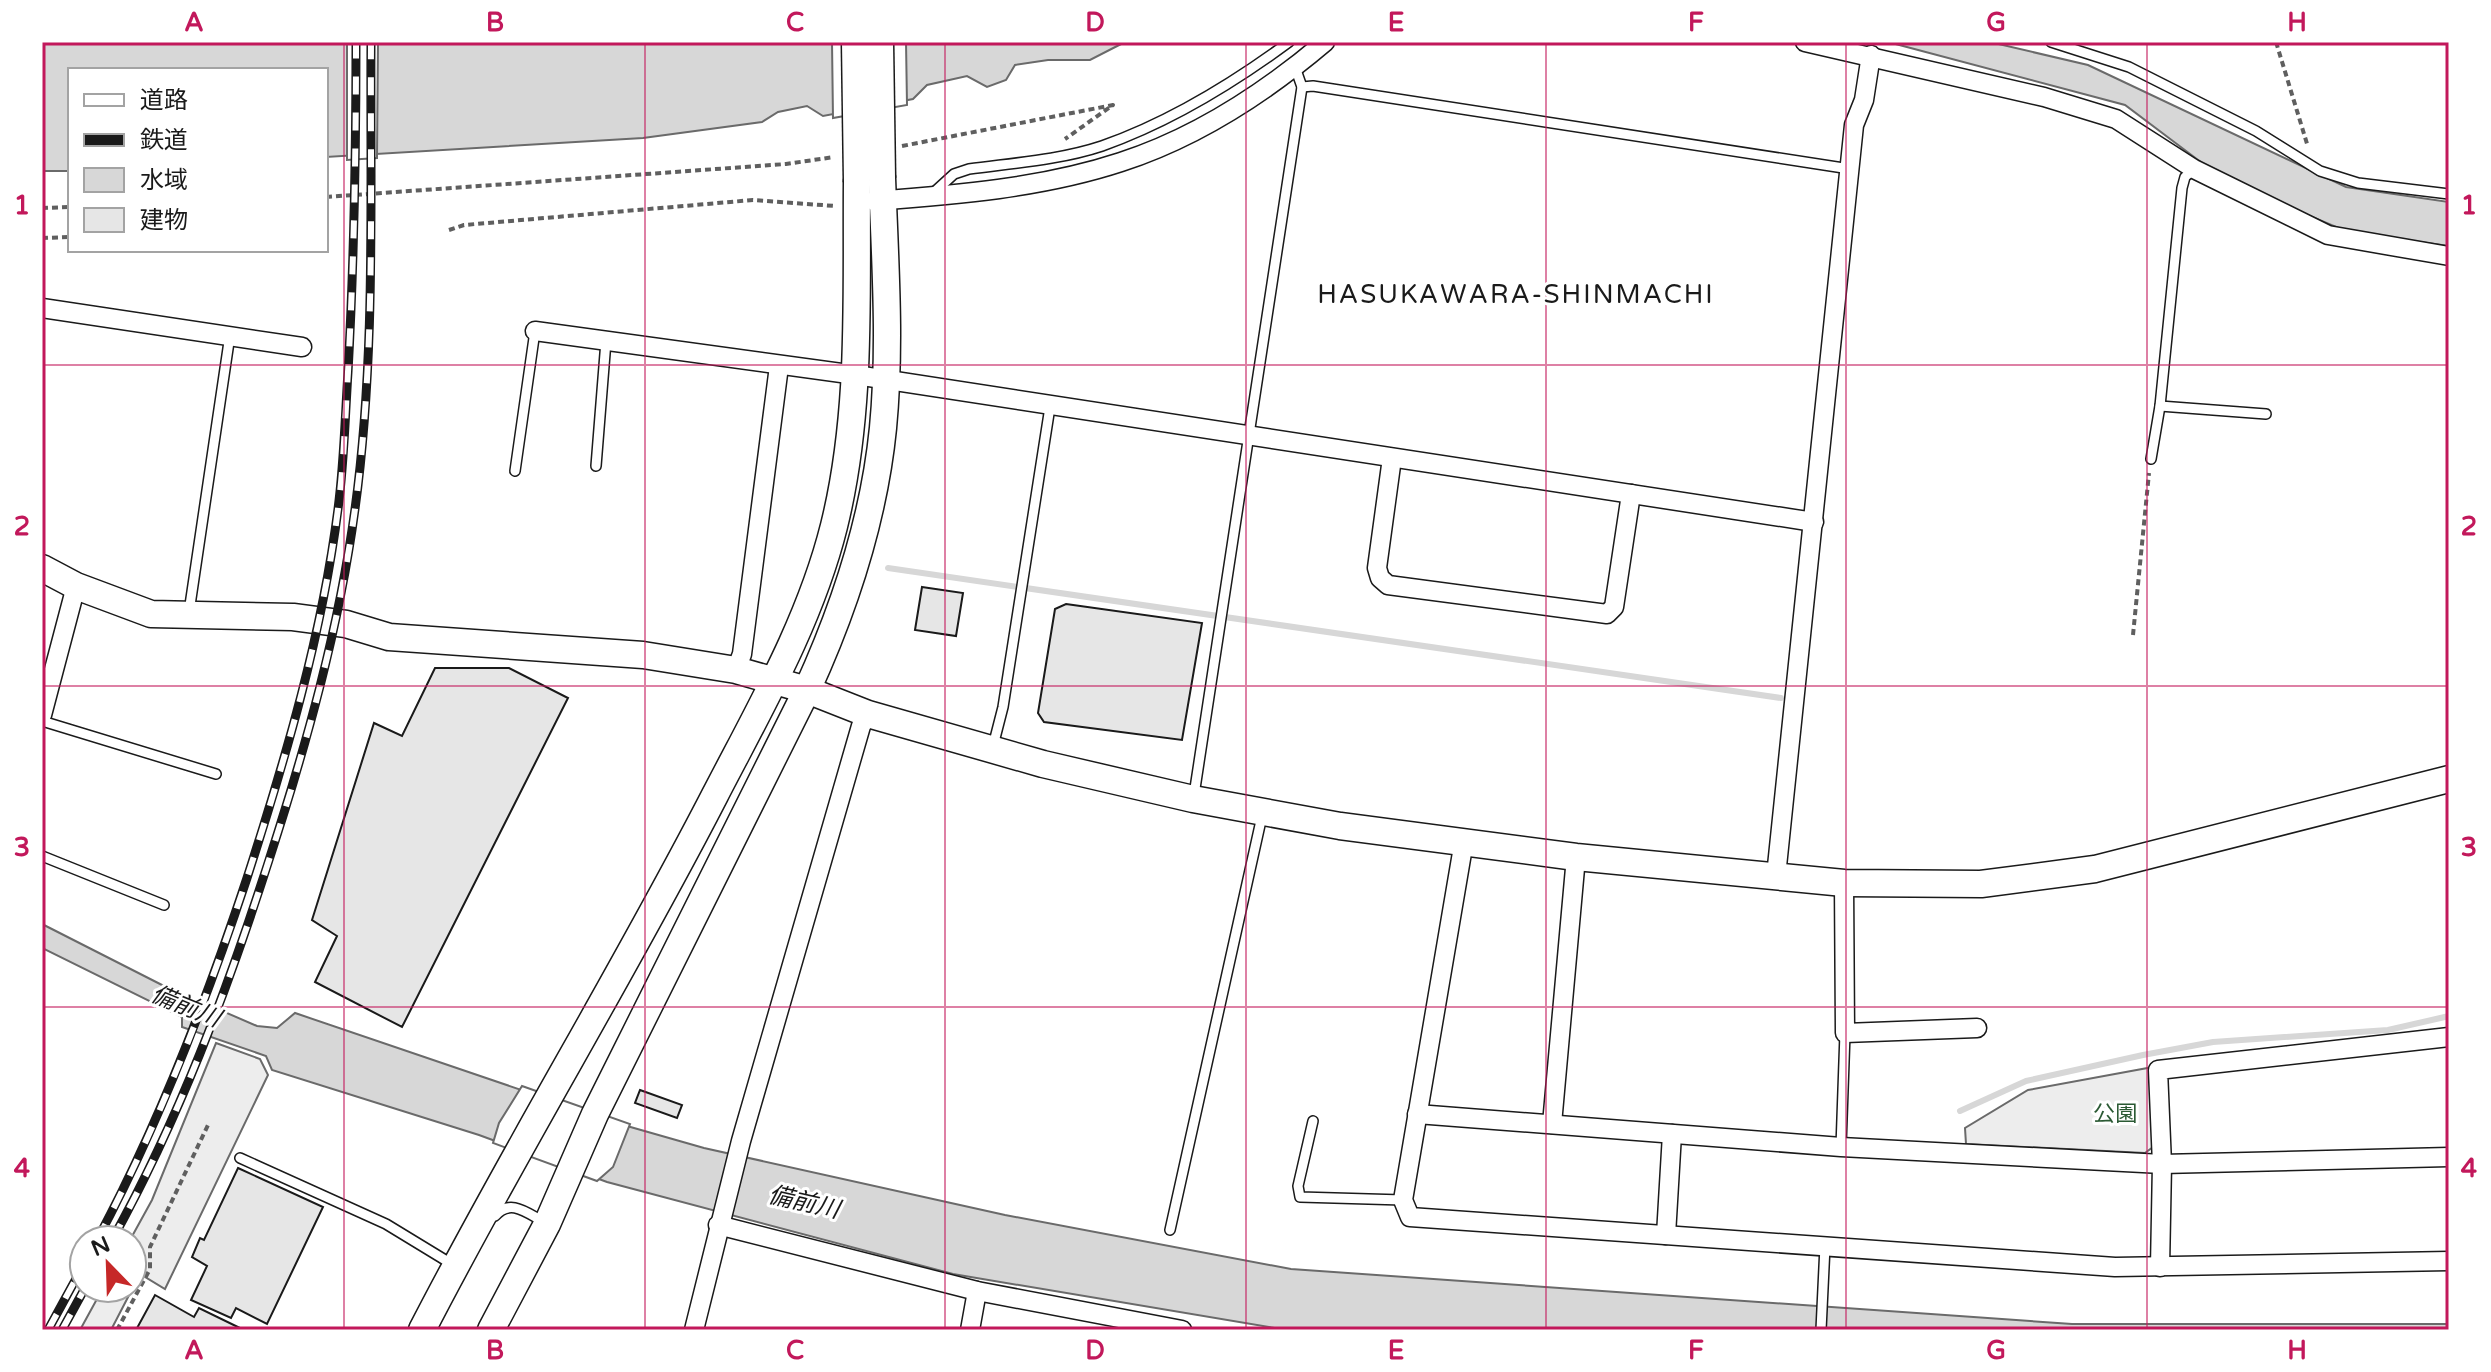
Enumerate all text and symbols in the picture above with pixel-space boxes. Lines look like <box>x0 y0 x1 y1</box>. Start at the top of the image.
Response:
text: A <box>184 7 204 38</box>
text: B <box>486 7 504 38</box>
text: C <box>786 7 804 38</box>
text: D <box>1085 7 1105 38</box>
text: E <box>1388 7 1404 38</box>
text: F <box>1688 7 1704 38</box>
text: G <box>1986 7 2006 38</box>
text: H <box>2287 7 2307 38</box>
legend <box>68 68 328 252</box>
text: 道路 <box>140 86 188 115</box>
text: 鉄道 <box>140 126 188 155</box>
text: 水域 <box>140 166 188 195</box>
text: 1 <box>14 190 30 221</box>
text: 1 <box>2461 190 2477 221</box>
text: 建物 <box>140 206 188 235</box>
district label: HASUKAWARA-SHINMACHI <box>1317 279 1715 310</box>
text: 2 <box>14 511 30 542</box>
text: 2 <box>2461 511 2477 542</box>
text: 3 <box>14 832 30 863</box>
text: 3 <box>2461 832 2477 863</box>
water label: 備前川 <box>147 980 227 1035</box>
park label: 公園 <box>2093 1101 2137 1127</box>
text: 4 <box>14 1153 30 1184</box>
text: 4 <box>2461 1153 2477 1184</box>
water label: 備前川 <box>766 1180 845 1225</box>
north arrow <box>68 1224 148 1304</box>
text: N <box>87 1231 114 1262</box>
text: A <box>184 1335 204 1366</box>
text: B <box>486 1335 504 1366</box>
text: C <box>786 1335 804 1366</box>
text: D <box>1085 1335 1105 1366</box>
text: E <box>1388 1335 1404 1366</box>
text: F <box>1688 1335 1704 1366</box>
text: G <box>1986 1335 2006 1366</box>
text: H <box>2287 1335 2307 1366</box>

